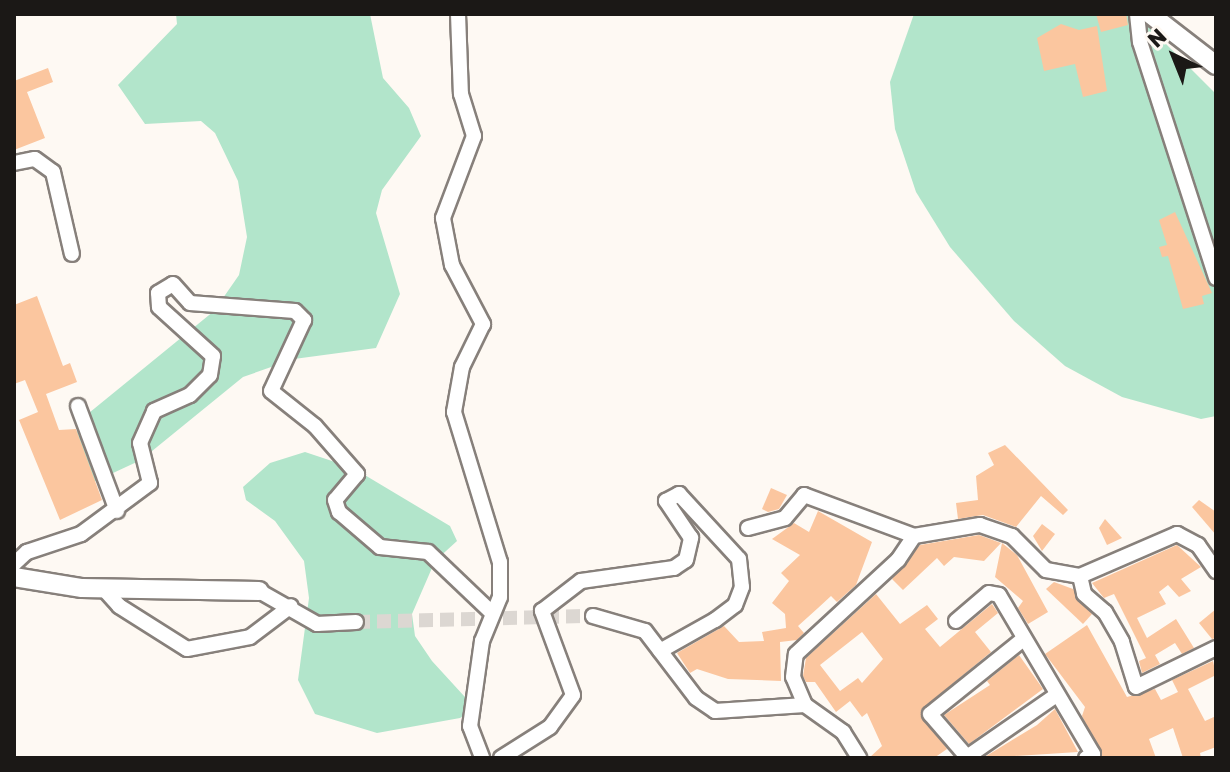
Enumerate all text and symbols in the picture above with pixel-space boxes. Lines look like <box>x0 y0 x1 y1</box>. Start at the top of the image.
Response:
north arrow <box>1134 16 1214 96</box>
text: N <box>1142 23 1172 53</box>

